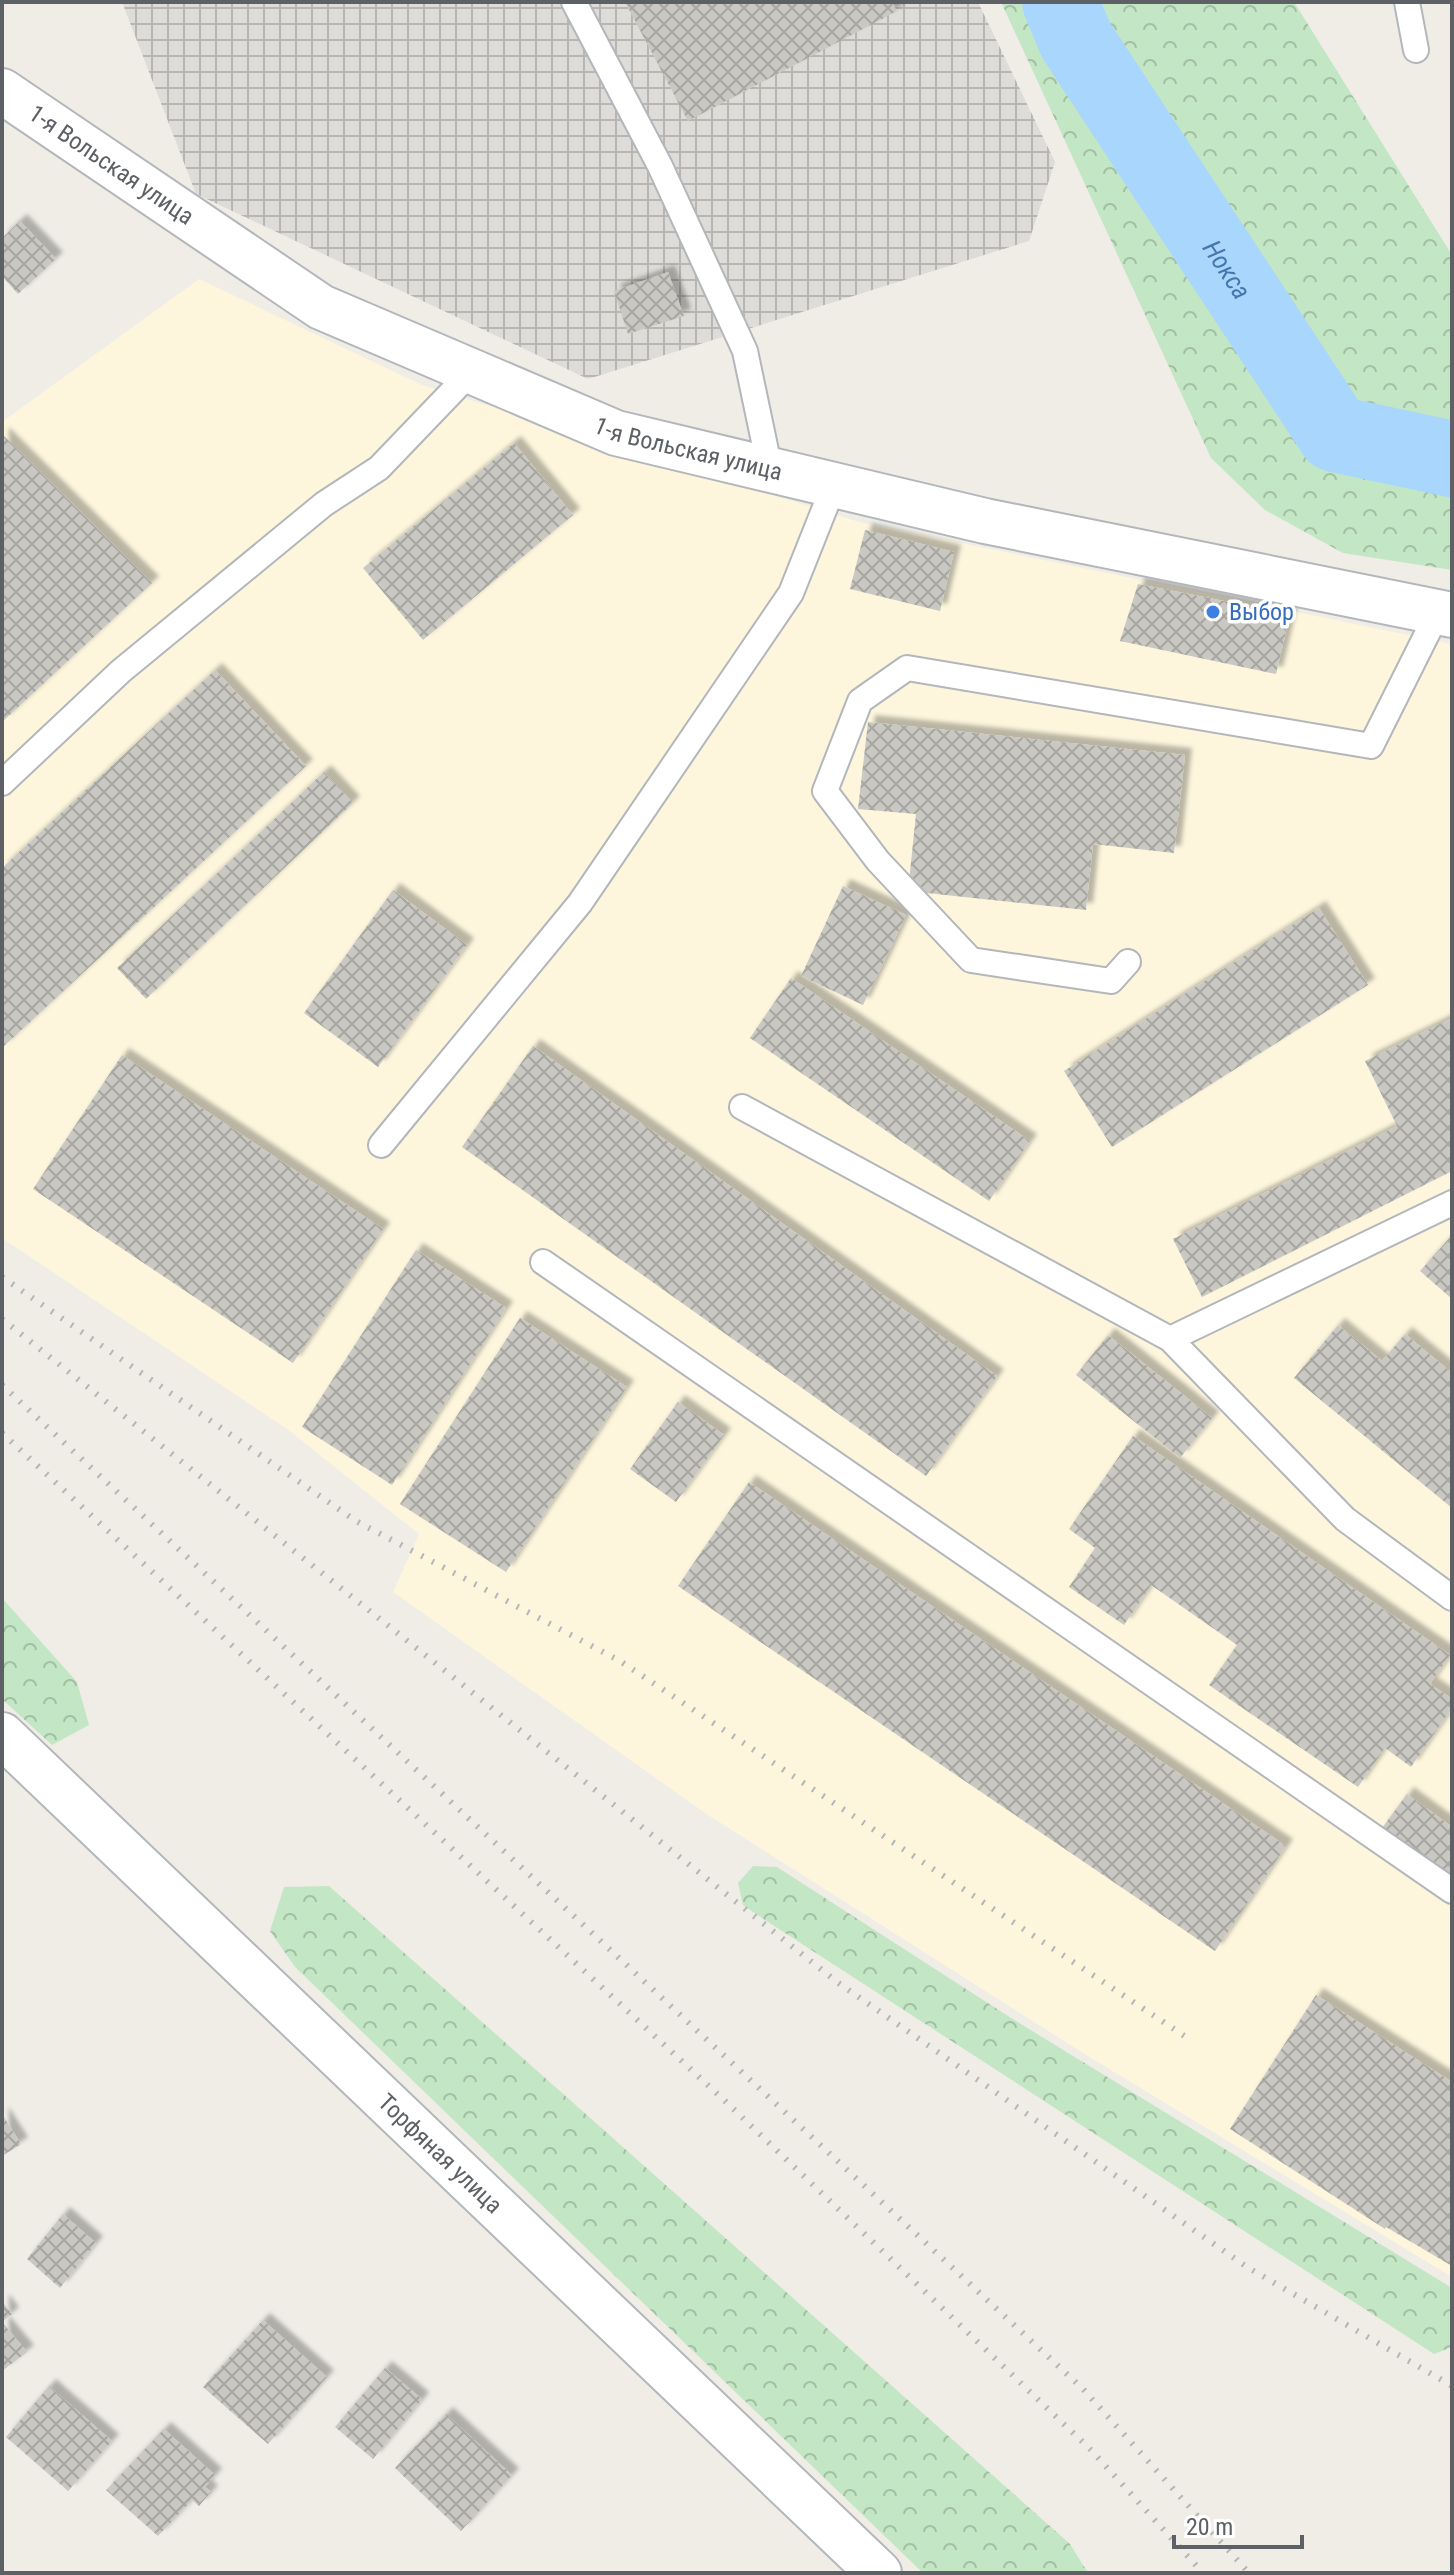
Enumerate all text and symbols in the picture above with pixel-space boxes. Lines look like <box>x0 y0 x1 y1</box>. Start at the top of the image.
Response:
street label: 1-я Вольская улица <box>24 99 199 231</box>
water label: Нокса <box>1197 235 1257 305</box>
street label: 1-я Вольская улица <box>590 411 785 486</box>
place label: Выбор <box>1229 598 1294 626</box>
marker: Выбор <box>1204 603 1222 621</box>
street label: Торфяная улица <box>372 2088 508 2219</box>
scale bar <box>1174 2499 1302 2549</box>
text: 20 m <box>1186 2513 1233 2541</box>

